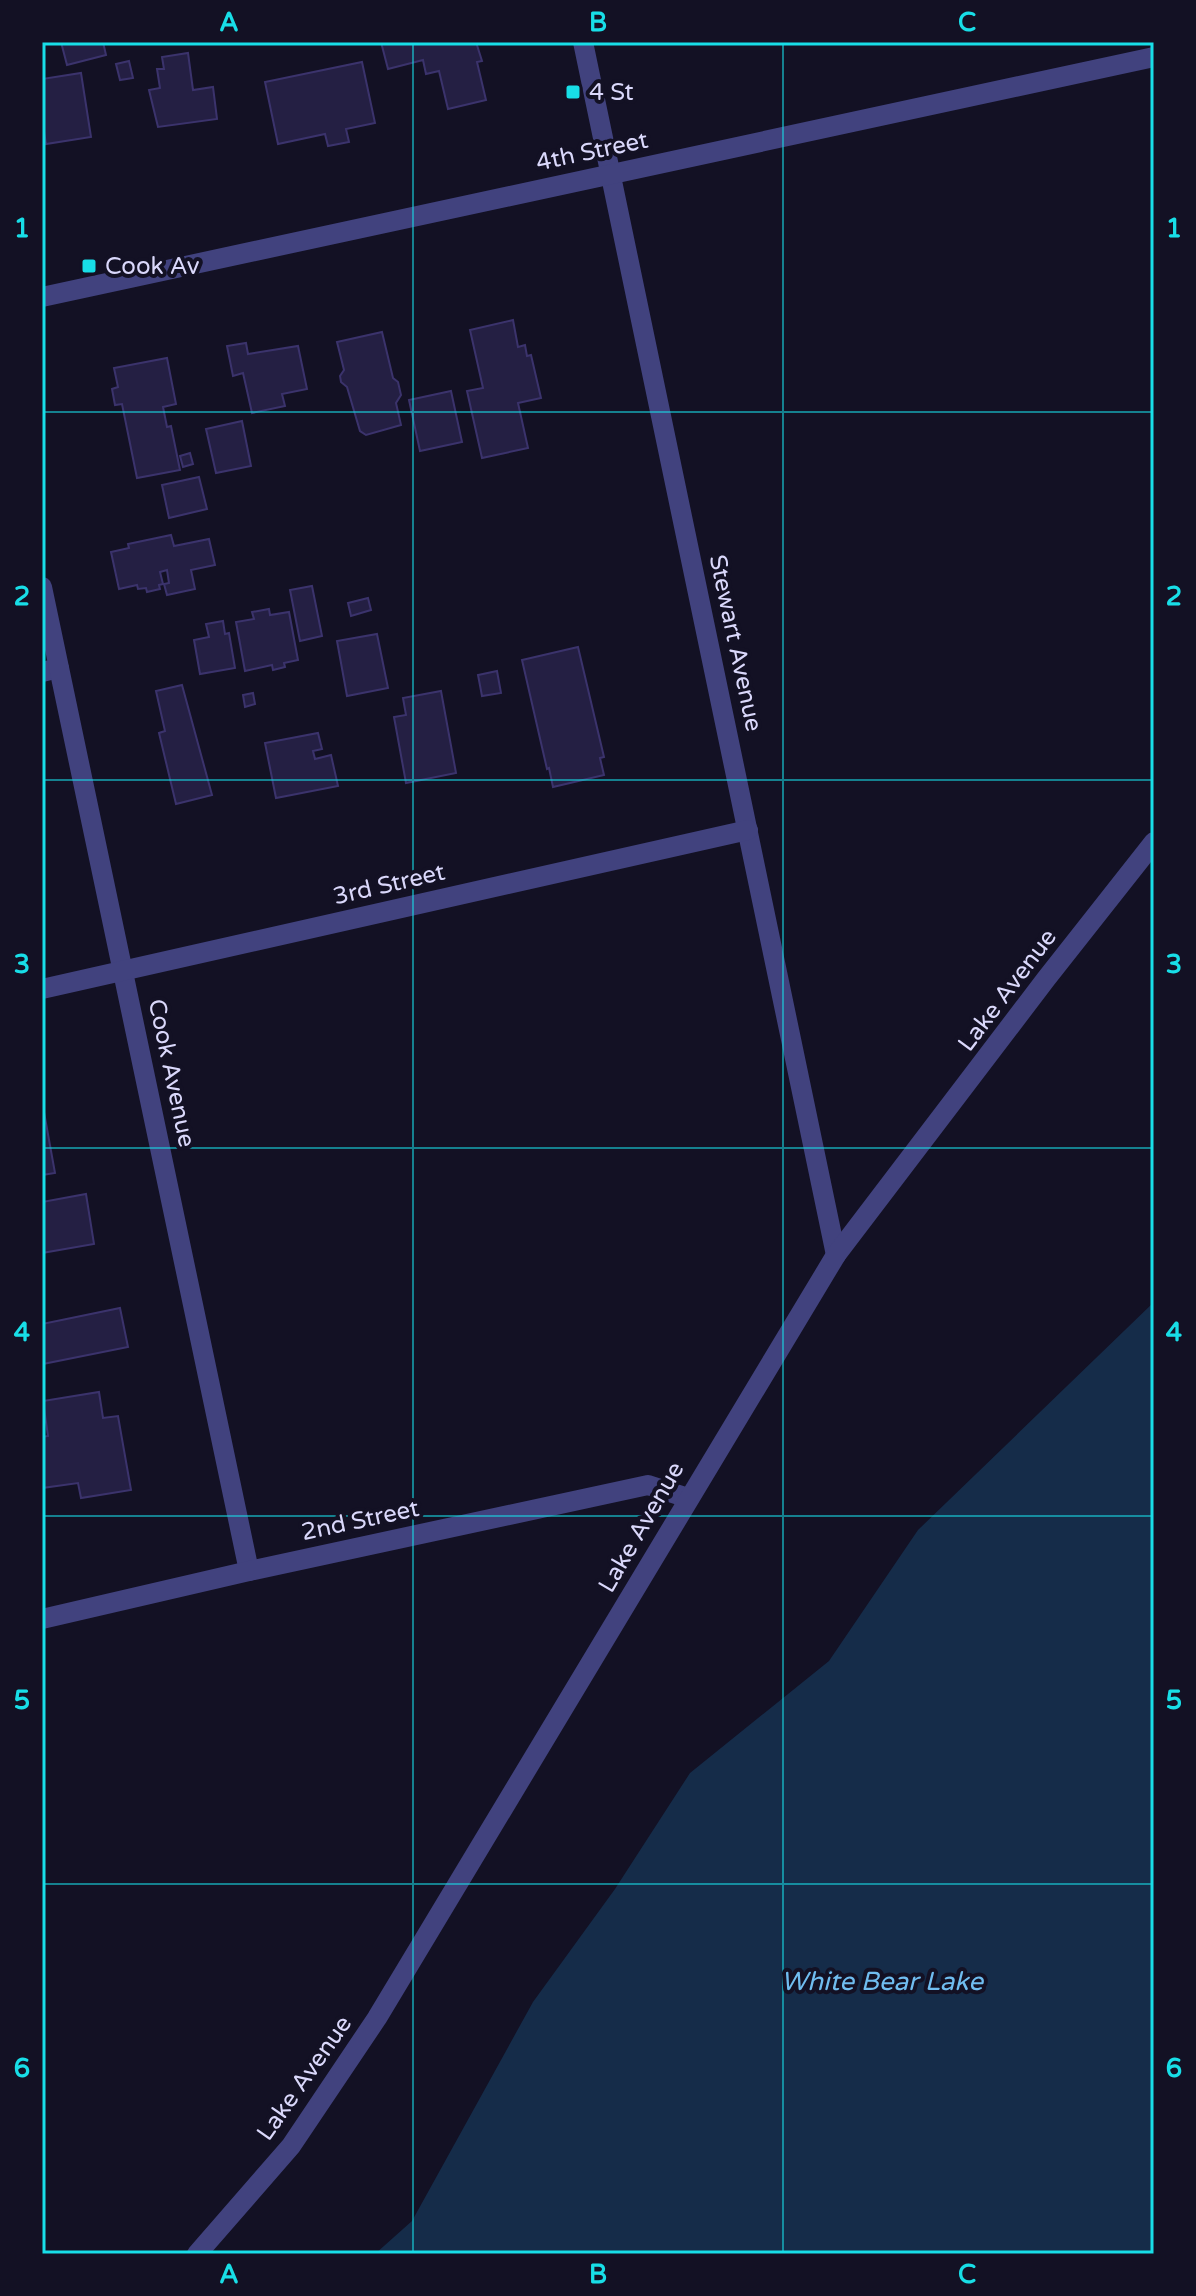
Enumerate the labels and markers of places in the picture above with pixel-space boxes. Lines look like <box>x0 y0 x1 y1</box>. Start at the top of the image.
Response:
place label: 4 St <box>589 78 634 107</box>
marker: 4 St <box>564 83 582 101</box>
place label: Cook Av <box>105 252 200 281</box>
marker: Cook Av <box>80 257 98 275</box>

